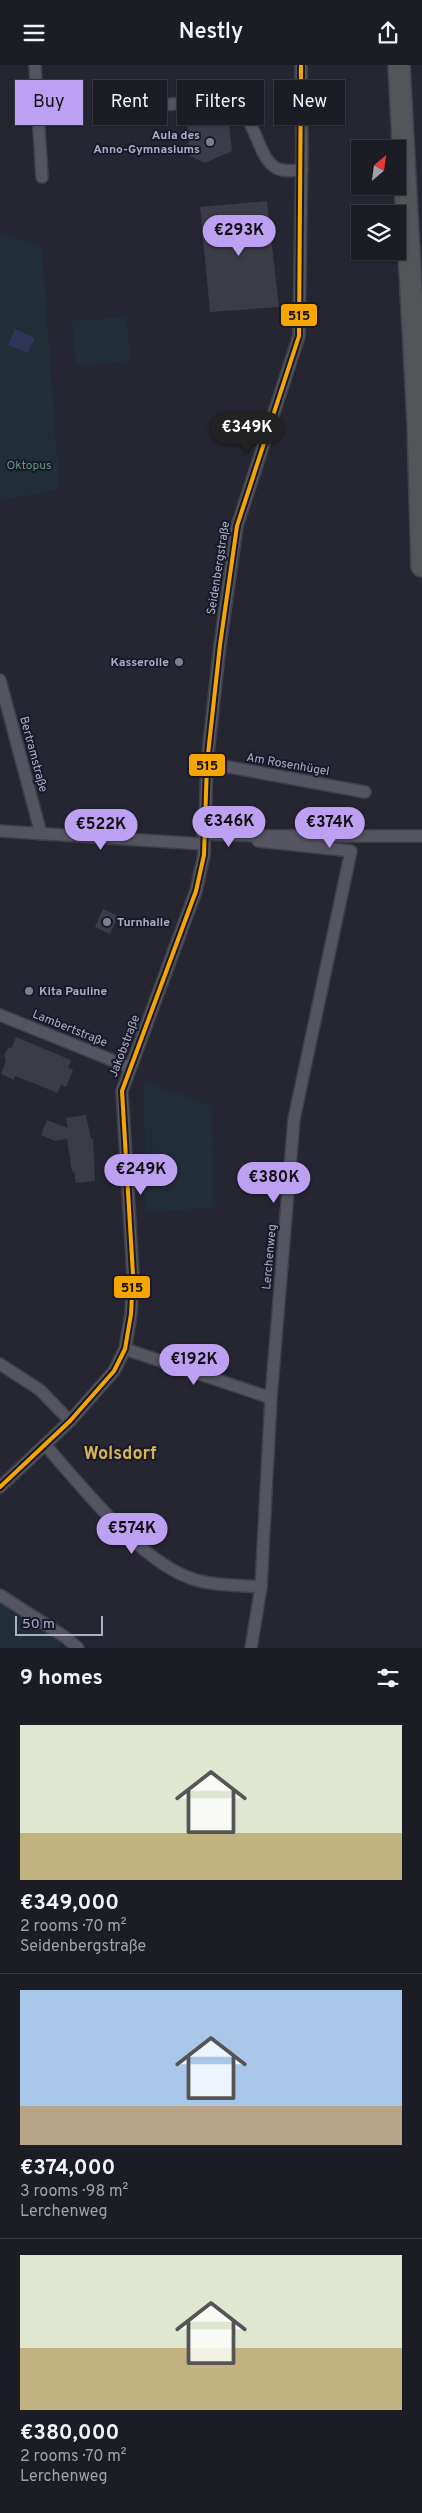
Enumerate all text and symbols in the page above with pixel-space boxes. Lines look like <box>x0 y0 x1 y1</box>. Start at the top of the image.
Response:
icon: menu <box>20 19 48 47</box>
text: Nestly <box>179 19 243 46</box>
icon: share <box>374 19 402 47</box>
chip: Buy <box>15 80 83 125</box>
chip: Rent <box>93 80 167 125</box>
chip: Filters <box>177 80 264 125</box>
chip: New <box>274 80 345 125</box>
place label: Aula des Anno-Gymnasiums <box>93 128 200 158</box>
marker: Aula des Anno-Gymnasiums <box>204 136 216 148</box>
north arrow <box>351 140 406 195</box>
map controls <box>351 140 406 260</box>
button: layers <box>351 205 406 260</box>
pin: €293K <box>204 215 274 257</box>
text: €293K <box>214 221 264 241</box>
line badge: 515 <box>280 303 318 327</box>
text: 515 <box>288 308 310 325</box>
pin: €349K <box>212 411 282 454</box>
text: €349K <box>221 418 273 438</box>
park label: Oktopus <box>6 458 52 474</box>
street label: Seidenbergstraße <box>204 520 234 616</box>
place label: Kasserolle <box>111 655 169 671</box>
marker: Kasserolle <box>173 656 185 668</box>
street label: Bertramstraße <box>15 715 51 794</box>
street label: Am Rosenhügel <box>245 750 331 780</box>
line badge: 515 <box>188 753 226 777</box>
text: 515 <box>196 758 218 775</box>
pin: €346K <box>194 805 264 848</box>
pin: €374K <box>295 807 365 849</box>
pin: €522K <box>66 809 136 851</box>
text: €346K <box>203 812 255 832</box>
text: €374K <box>306 813 354 833</box>
text: €522K <box>76 815 126 835</box>
place label: Turnhalle <box>117 915 170 931</box>
marker: Turnhalle <box>101 916 113 928</box>
place label: Kita Pauline <box>39 984 107 1000</box>
marker: Kita Pauline <box>23 985 35 997</box>
street label: Lambertstraße <box>30 1007 109 1051</box>
street label: Jakobstraße <box>106 1013 144 1080</box>
pin: €249K <box>106 1153 176 1196</box>
text: €249K <box>115 1160 167 1180</box>
pin: €380K <box>239 1161 309 1204</box>
text: €380K <box>248 1168 300 1188</box>
street label: Lerchenweg <box>259 1224 281 1291</box>
line badge: 515 <box>113 1275 151 1299</box>
text: 515 <box>121 1280 143 1297</box>
pin: €192K <box>159 1343 229 1386</box>
text: €192K <box>170 1350 218 1370</box>
district label: Wolsdorf <box>83 1443 157 1466</box>
pin: €574K <box>97 1513 167 1555</box>
text: €574K <box>108 1519 156 1539</box>
scale bar <box>15 1613 102 1636</box>
text: 50 m <box>22 1616 55 1633</box>
icon: filters <box>374 1664 402 1692</box>
text: 9 homes <box>20 1665 103 1692</box>
icon: home <box>166 1757 256 1847</box>
text: €349,000 <box>20 1890 119 1917</box>
text: 2 rooms · 70 m² <box>20 1917 127 1937</box>
text: Seidenbergstraße <box>20 1937 146 1957</box>
icon: home <box>166 2023 256 2113</box>
text: €374,000 <box>20 2155 115 2182</box>
text: 3 rooms · 98 m² <box>20 2182 128 2202</box>
text: Lerchenweg <box>20 2202 108 2222</box>
icon: home <box>166 2288 256 2378</box>
text: €380,000 <box>20 2420 119 2447</box>
text: 2 rooms · 70 m² <box>20 2447 127 2467</box>
text: Lerchenweg <box>20 2467 108 2487</box>

